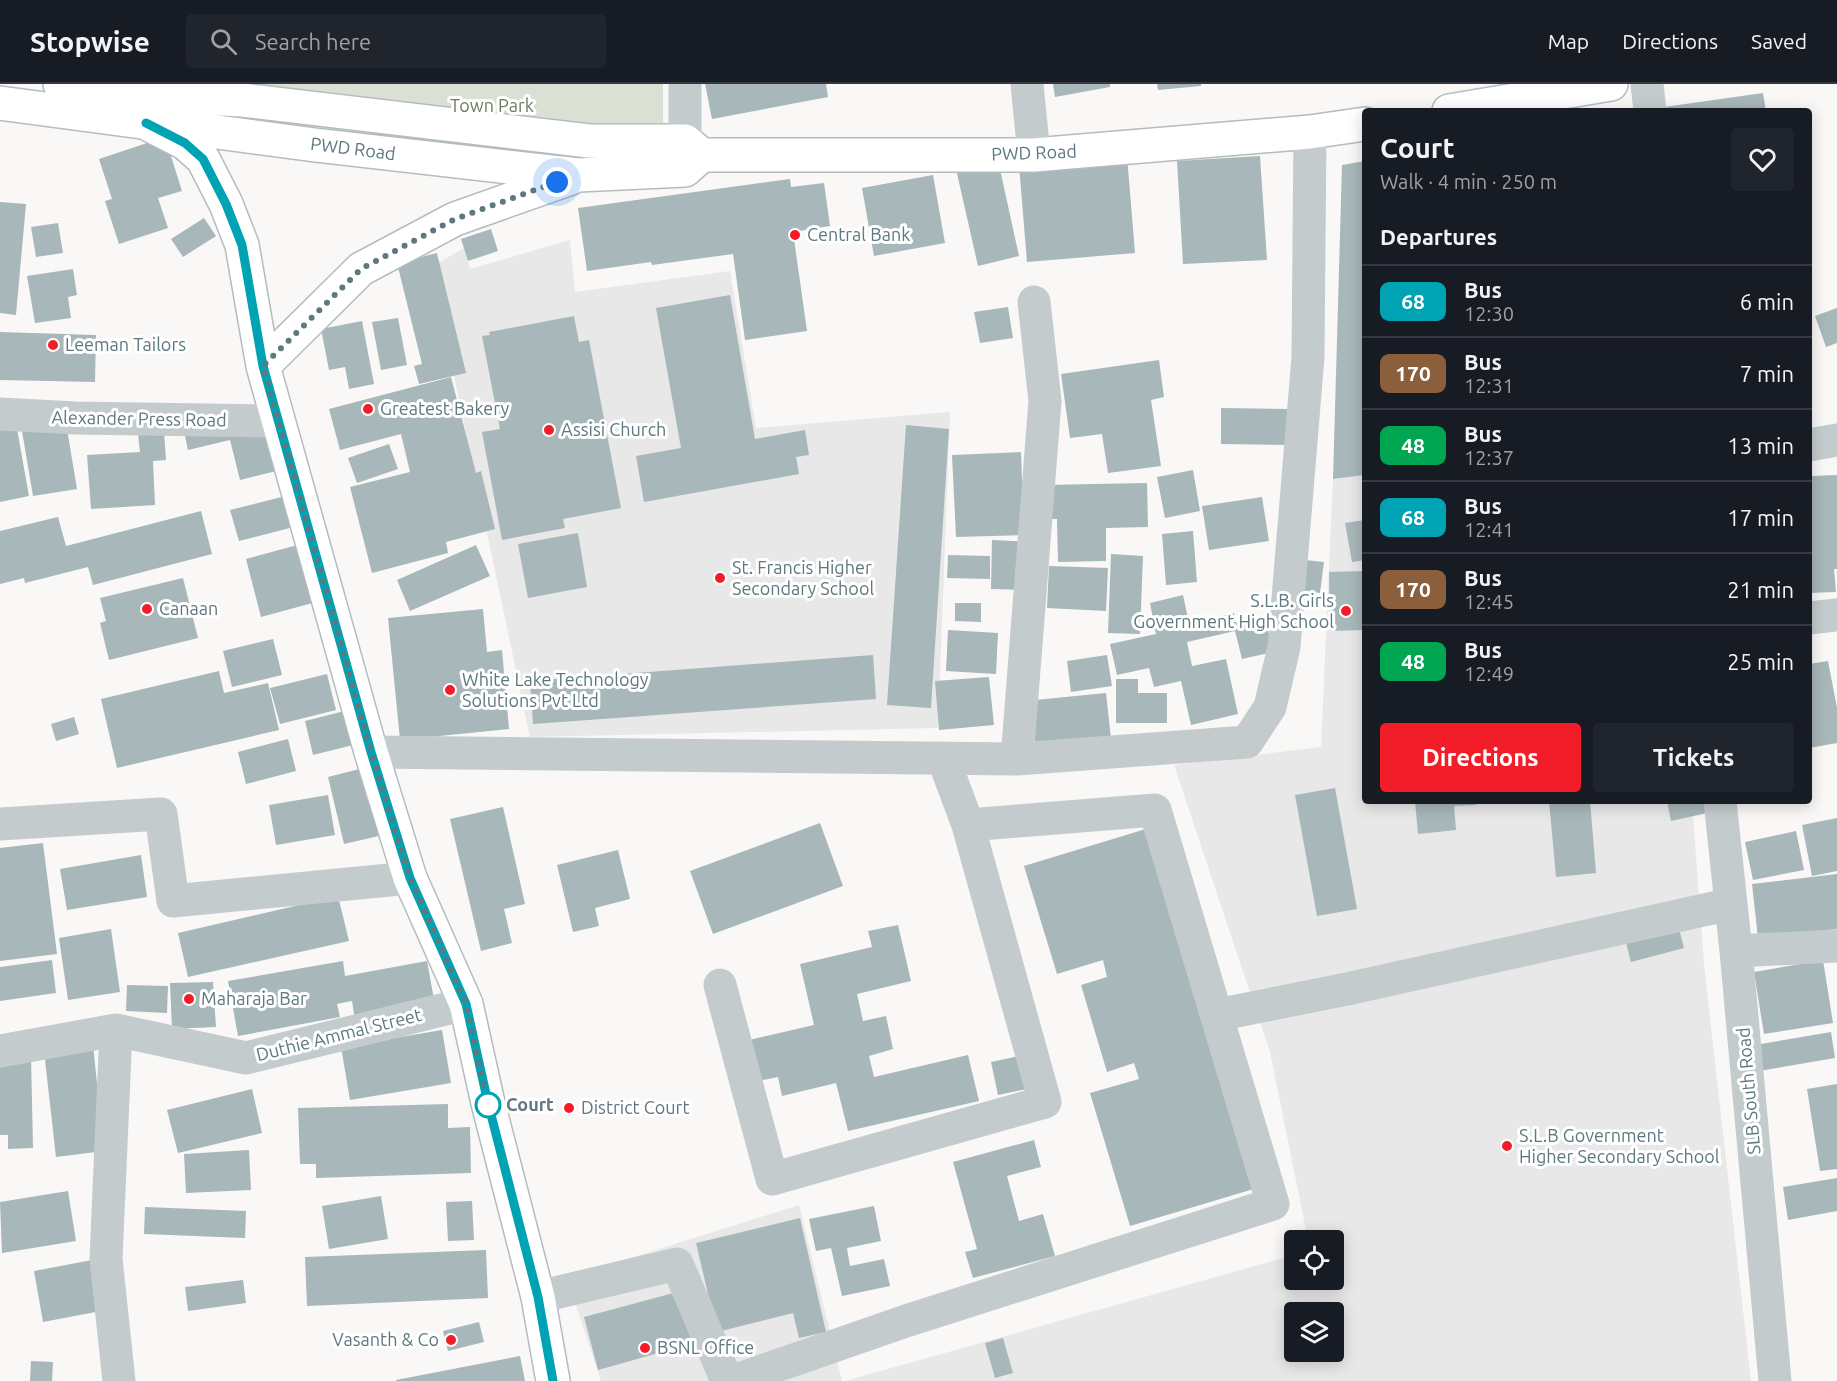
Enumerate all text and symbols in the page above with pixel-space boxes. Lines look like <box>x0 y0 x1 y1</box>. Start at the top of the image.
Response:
search box <box>186 14 606 68</box>
icon: search <box>207 25 240 58</box>
text: Stopwise <box>30 26 150 57</box>
text: Search here <box>255 29 371 54</box>
text: Map <box>1548 29 1589 53</box>
text: Directions <box>1622 29 1718 53</box>
text: Saved <box>1751 29 1807 53</box>
park label: Town Park <box>450 95 534 115</box>
button: heart <box>1731 128 1794 191</box>
text: Court <box>1380 132 1454 163</box>
street label: PWD Road <box>309 133 397 163</box>
street label: PWD Road <box>991 141 1077 163</box>
your location <box>542 167 572 197</box>
text: Walk · 4 min · 250 m <box>1380 170 1557 193</box>
place label: Central Bank <box>807 224 910 244</box>
text: Departures <box>1380 224 1497 249</box>
marker: Central Bank <box>788 228 802 242</box>
text: Bus <box>1464 277 1502 302</box>
text: 68 <box>1401 289 1425 313</box>
text: 6 min <box>1740 289 1794 314</box>
text: 12:30 <box>1464 302 1514 325</box>
place label: Leeman Tailors <box>65 334 186 354</box>
marker: Leeman Tailors <box>46 338 60 352</box>
text: Bus <box>1464 349 1502 374</box>
text: 170 <box>1395 361 1431 385</box>
text: 7 min <box>1740 361 1794 386</box>
text: 12:31 <box>1464 374 1514 397</box>
place label: Greatest Bakery <box>380 398 510 418</box>
marker: Greatest Bakery <box>361 402 375 416</box>
street label: Alexander Press Road <box>51 406 227 430</box>
place label: Assisi Church <box>561 419 666 439</box>
text: Bus <box>1464 421 1502 446</box>
marker: Assisi Church <box>542 423 556 437</box>
text: 48 <box>1401 433 1425 457</box>
text: 13 min <box>1727 433 1794 458</box>
text: 12:37 <box>1464 446 1514 469</box>
text: Bus <box>1464 493 1502 518</box>
text: 68 <box>1401 505 1425 529</box>
text: 17 min <box>1727 505 1794 530</box>
text: 12:41 <box>1464 518 1514 541</box>
place label: St. Francis Higher Secondary School <box>732 557 874 598</box>
text: Bus <box>1464 565 1502 590</box>
marker: St. Francis Higher Secondary School <box>713 571 727 585</box>
text: 170 <box>1395 577 1431 601</box>
text: 21 min <box>1727 577 1794 602</box>
place label: S.L.B. Girls Government High School <box>1133 590 1334 631</box>
text: 12:45 <box>1464 590 1514 613</box>
place label: Canaan <box>159 598 218 618</box>
marker: Canaan <box>140 602 154 616</box>
marker: S.L.B. Girls Government High School <box>1339 604 1353 618</box>
text: Bus <box>1464 637 1502 662</box>
text: 48 <box>1401 649 1425 673</box>
text: 25 min <box>1727 649 1794 674</box>
text: 12:49 <box>1464 662 1514 685</box>
place label: White Lake Technology Solutions Pvt Ltd <box>462 669 649 710</box>
marker: White Lake Technology Solutions Pvt Ltd <box>443 683 457 697</box>
button: Directions <box>1380 723 1581 792</box>
button: Tickets <box>1593 723 1794 792</box>
place label: Maharaja Bar <box>201 988 307 1008</box>
marker: Maharaja Bar <box>182 992 196 1006</box>
street label: Duthie Ammal Street <box>254 1004 424 1064</box>
street label: SLB South Road <box>1732 1027 1764 1155</box>
marker: Court <box>475 1092 501 1118</box>
place label: Court <box>506 1094 554 1114</box>
place label: District Court <box>581 1097 689 1117</box>
marker: District Court <box>562 1101 576 1115</box>
place label: S.L.B Government Higher Secondary School <box>1519 1125 1720 1166</box>
marker: S.L.B Government Higher Secondary School <box>1500 1139 1514 1153</box>
map controls <box>1284 1230 1344 1362</box>
button: locate <box>1284 1230 1344 1290</box>
button: layers <box>1284 1302 1344 1362</box>
place label: Vasanth & Co <box>332 1329 439 1349</box>
marker: Vasanth & Co <box>444 1333 458 1347</box>
place label: BSNL Office <box>657 1337 754 1357</box>
marker: BSNL Office <box>638 1341 652 1355</box>

